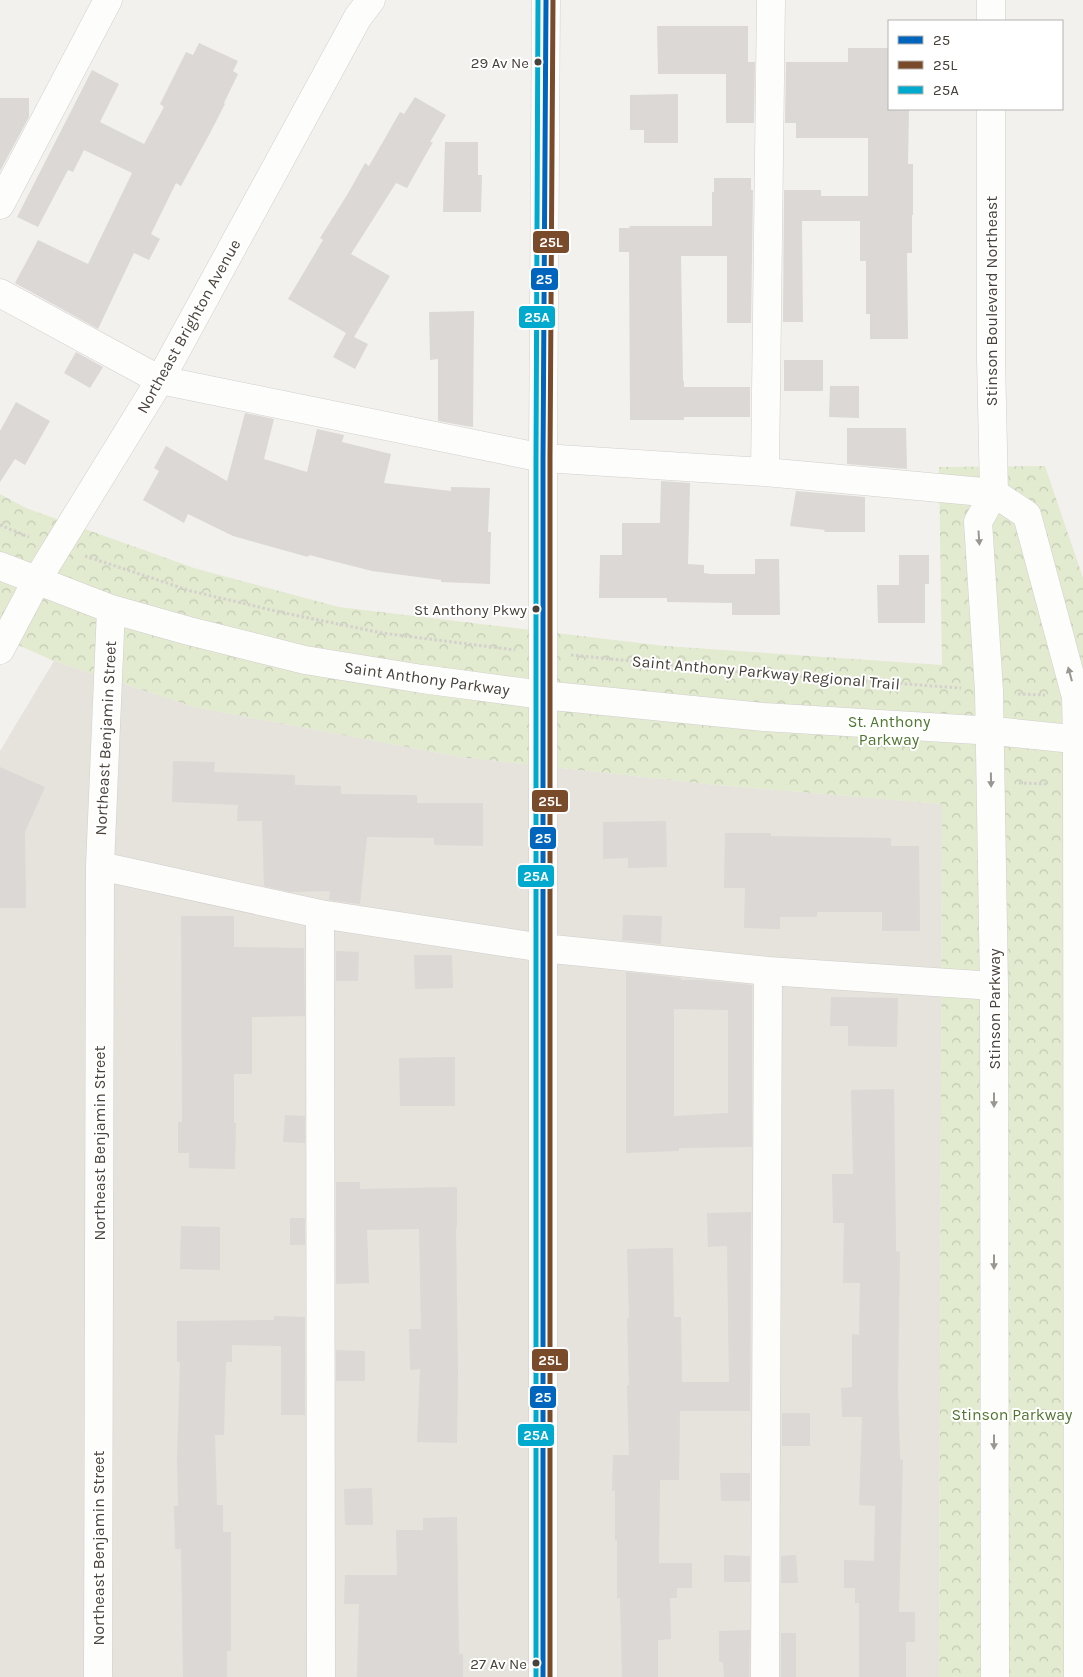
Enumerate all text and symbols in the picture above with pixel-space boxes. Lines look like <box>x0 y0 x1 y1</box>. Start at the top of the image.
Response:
legend <box>888 20 1063 110</box>
text: 25 <box>933 31 950 49</box>
place label: 29 Av Ne <box>471 54 529 72</box>
text: 25L <box>933 56 957 74</box>
marker: 29 Av Ne <box>533 57 543 67</box>
text: 25A <box>933 81 959 99</box>
street label: Stinson Boulevard Northeast <box>982 196 1001 406</box>
line badge: 25L <box>532 230 570 254</box>
text: 25L <box>539 234 563 251</box>
street label: Northeast Brighton Avenue <box>133 236 244 417</box>
line badge: 25 <box>530 267 559 291</box>
text: 25 <box>536 271 552 288</box>
line badge: 25A <box>518 305 556 329</box>
text: 25A <box>524 309 550 326</box>
one-way arrow <box>976 530 984 546</box>
place label: St Anthony Pkwy <box>414 601 527 619</box>
marker: St Anthony Pkwy <box>531 604 541 614</box>
street label: Northeast Benjamin Street <box>91 640 120 836</box>
street label: Saint Anthony Parkway Regional Trail <box>631 651 901 694</box>
street label: Saint Anthony Parkway <box>343 657 512 700</box>
one-way arrow <box>1065 666 1073 681</box>
park label: St. Anthony Parkway <box>848 712 931 749</box>
one-way arrow <box>987 772 995 788</box>
line badge: 25L <box>531 789 569 813</box>
text: 25L <box>538 793 562 810</box>
line badge: 25 <box>529 826 557 850</box>
text: 25 <box>535 830 551 847</box>
line badge: 25A <box>517 864 555 888</box>
text: 25A <box>523 868 549 885</box>
street label: Stinson Parkway <box>985 948 1004 1070</box>
street label: Northeast Benjamin Street <box>90 1045 109 1241</box>
one-way arrow <box>990 1092 998 1108</box>
one-way arrow <box>990 1254 998 1270</box>
line badge: 25L <box>531 1348 569 1372</box>
text: 25L <box>538 1352 562 1369</box>
line badge: 25 <box>529 1385 557 1409</box>
text: 25 <box>535 1389 551 1406</box>
park label: Stinson Parkway <box>951 1405 1073 1424</box>
line badge: 25A <box>517 1423 555 1447</box>
text: 25A <box>523 1427 549 1444</box>
one-way arrow <box>990 1434 998 1450</box>
street label: Northeast Benjamin Street <box>89 1450 108 1646</box>
place label: 27 Av Ne <box>470 1655 527 1673</box>
marker: 27 Av Ne <box>531 1658 541 1668</box>

